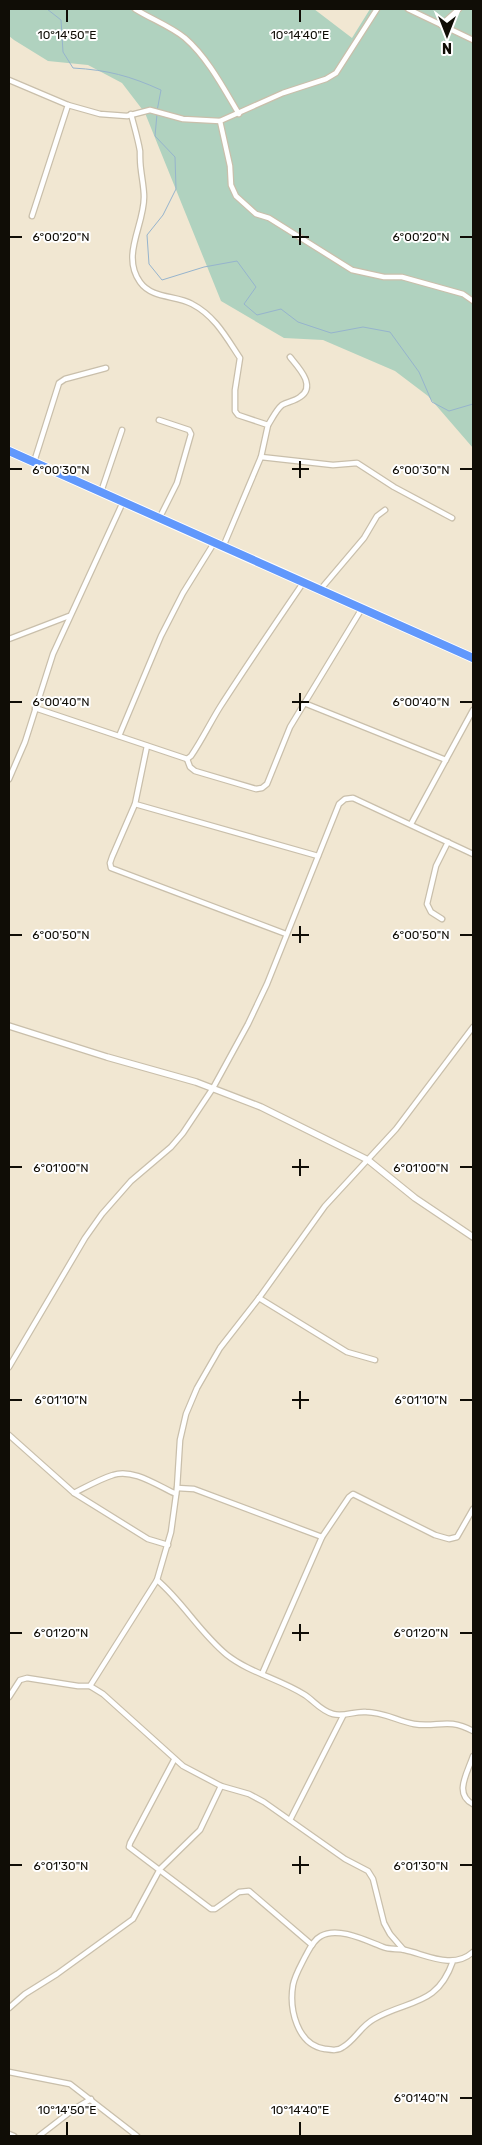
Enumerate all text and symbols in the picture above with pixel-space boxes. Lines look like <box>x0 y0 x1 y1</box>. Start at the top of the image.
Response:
north arrow <box>422 10 472 60</box>
text: 10°14'50"E <box>38 28 96 42</box>
text: 10°14'40"E <box>271 28 329 42</box>
text: N <box>442 39 452 56</box>
text: 6°00'20"N <box>32 230 90 244</box>
text: 6°00'20"N <box>392 230 450 244</box>
text: 6°00'30"N <box>32 463 90 477</box>
text: 6°00'30"N <box>392 463 450 477</box>
text: 6°00'40"N <box>32 695 90 709</box>
text: 6°00'40"N <box>392 695 450 709</box>
text: 6°00'50"N <box>32 928 90 942</box>
text: 6°00'50"N <box>392 928 450 942</box>
text: 6°01'00"N <box>33 1161 89 1175</box>
text: 6°01'00"N <box>393 1161 449 1175</box>
text: 6°01'10"N <box>35 1393 87 1407</box>
text: 6°01'10"N <box>395 1393 447 1407</box>
text: 6°01'20"N <box>34 1626 88 1640</box>
text: 6°01'20"N <box>394 1626 448 1640</box>
text: 6°01'30"N <box>34 1859 88 1873</box>
text: 6°01'30"N <box>394 1859 448 1873</box>
text: 6°01'40"N <box>394 2091 448 2105</box>
text: 10°14'50"E <box>38 2103 96 2117</box>
text: 10°14'40"E <box>271 2103 329 2117</box>

